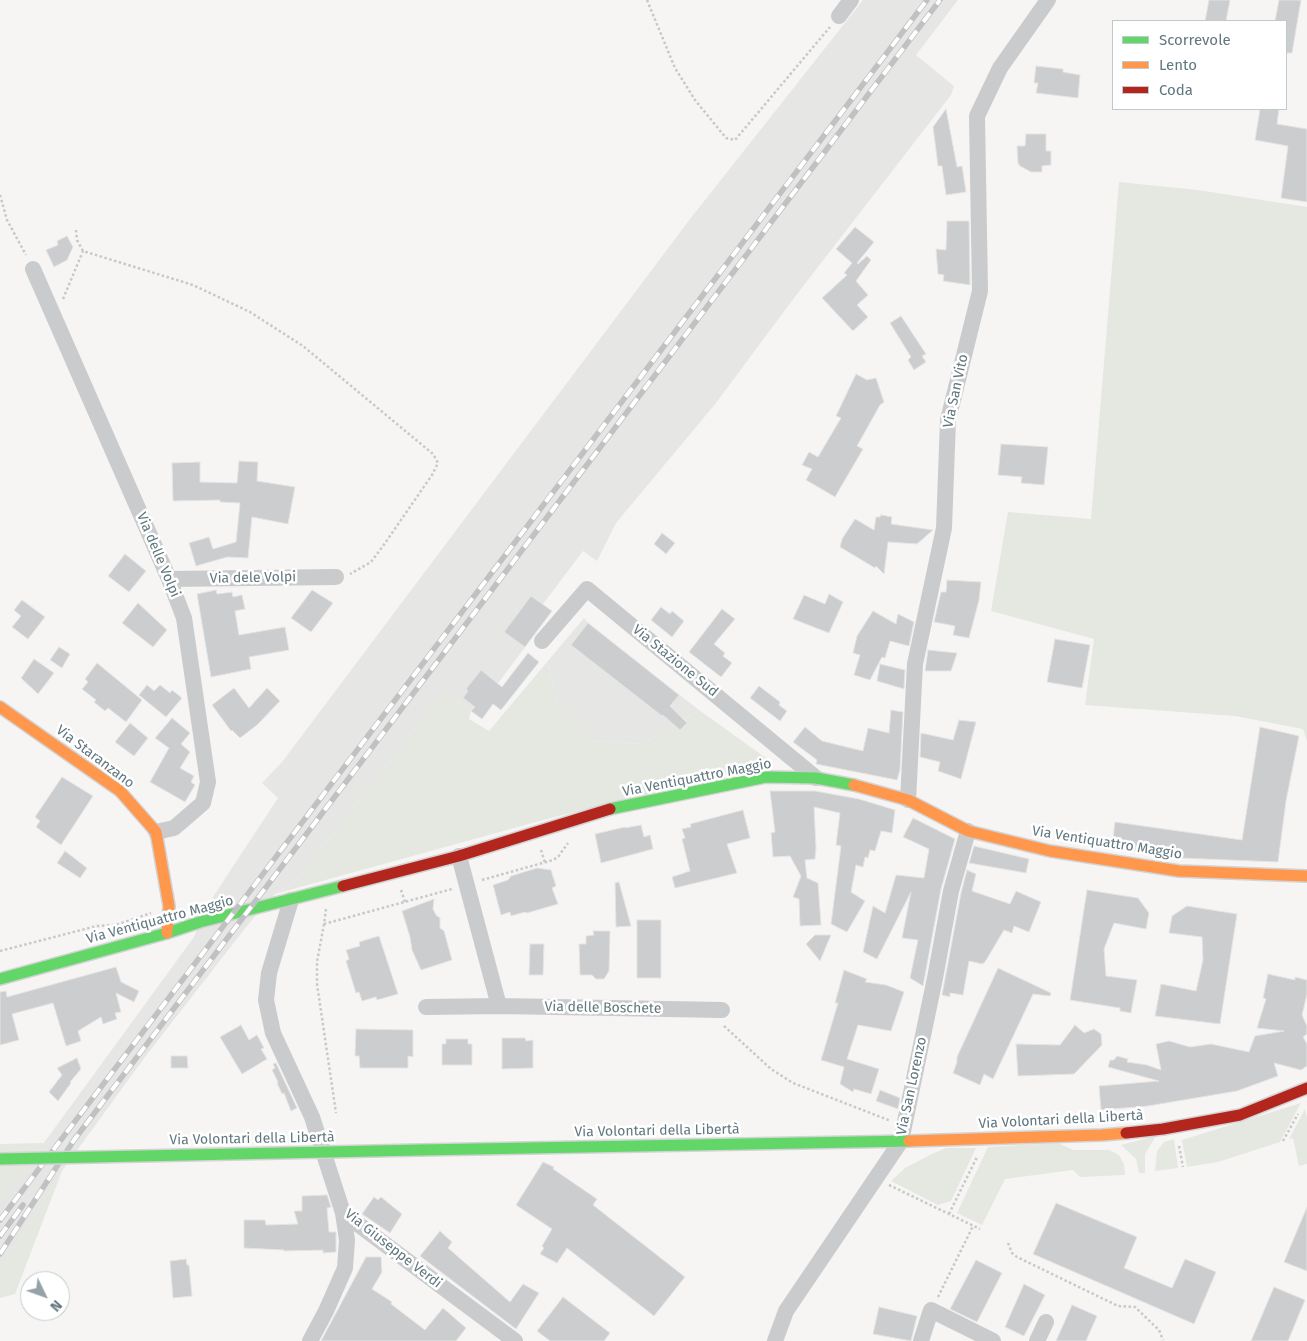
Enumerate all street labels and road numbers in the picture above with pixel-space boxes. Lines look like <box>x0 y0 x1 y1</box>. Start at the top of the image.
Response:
street label: Via San Vito <box>940 353 972 429</box>
street label: Via delle Volpi <box>133 510 183 600</box>
street label: Via dele Volpi <box>210 569 296 587</box>
street label: Via Stazione Sud <box>629 621 721 701</box>
street label: Via Staranzano <box>52 722 138 792</box>
street label: Via Ventiquattro Maggio <box>621 755 773 801</box>
street label: Via Ventiquattro Maggio <box>1031 823 1183 863</box>
street label: Via Ventiquattro Maggio <box>85 892 235 948</box>
street label: Via delle Boschete <box>544 999 662 1017</box>
street label: Via San Lorenzo <box>893 1035 931 1137</box>
street label: Via Volontari della Libertà <box>978 1107 1144 1133</box>
street label: Via Volontari della Libertà <box>574 1121 740 1141</box>
street label: Via Volontari della Libertà <box>169 1129 335 1149</box>
street label: Via Giuseppe Verdi <box>341 1206 445 1292</box>

